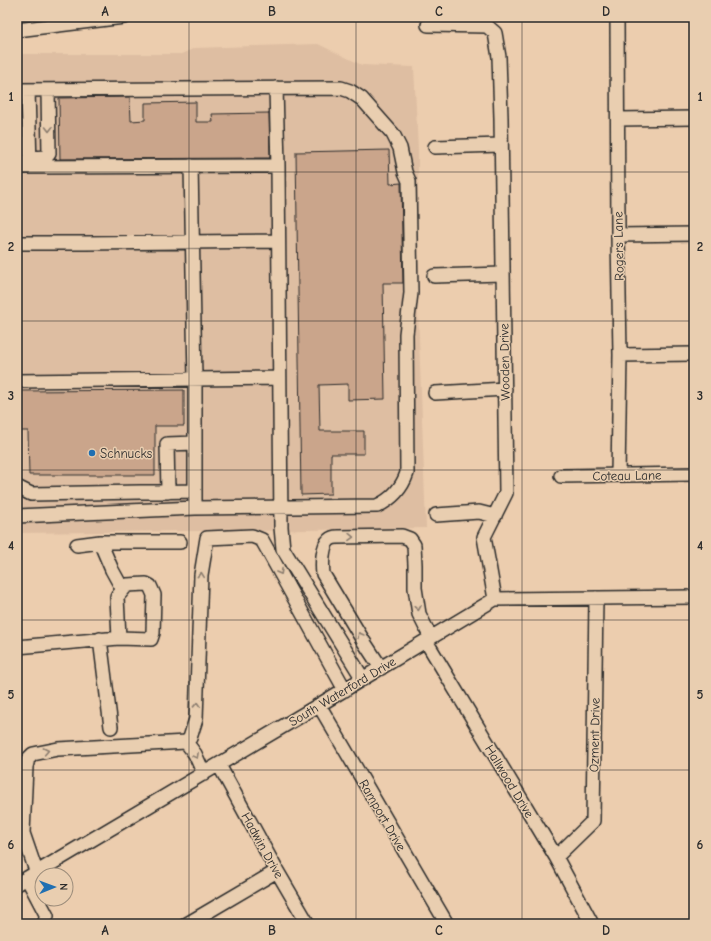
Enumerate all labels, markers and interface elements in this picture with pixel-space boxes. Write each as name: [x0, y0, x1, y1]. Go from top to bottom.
text: A: [101, 4, 109, 19]
text: B: [268, 4, 276, 19]
text: C: [435, 4, 443, 19]
text: D: [602, 4, 610, 19]
text: 1: [8, 89, 14, 104]
text: 1: [697, 89, 703, 104]
one-way arrow: [45, 126, 53, 132]
street label: Rogers Lane: [610, 211, 627, 281]
text: 2: [8, 239, 14, 254]
text: 2: [697, 239, 703, 254]
street label: Wooden Drive: [496, 323, 513, 401]
text: 3: [8, 388, 14, 403]
text: 3: [697, 388, 703, 403]
place label: Schnucks: [100, 446, 152, 461]
marker: Schnucks: [87, 448, 97, 458]
street label: Coteau Lane: [592, 467, 662, 484]
one-way arrow: [348, 533, 354, 541]
text: 4: [8, 538, 14, 553]
text: 4: [697, 538, 703, 553]
one-way arrow: [275, 568, 282, 575]
one-way arrow: [196, 572, 205, 578]
one-way arrow: [414, 605, 422, 611]
one-way arrow: [357, 632, 364, 639]
street label: South Waterford Drive: [286, 653, 399, 729]
text: 5: [8, 687, 15, 702]
text: 5: [697, 687, 704, 702]
street label: Ozment Drive: [586, 697, 603, 772]
one-way arrow: [193, 702, 201, 708]
street label: Hallwood Drive: [482, 742, 537, 821]
one-way arrow: [43, 747, 49, 756]
one-way arrow: [191, 752, 199, 759]
street label: Ramport Drive: [356, 777, 409, 854]
street label: Hadwin Drive: [238, 810, 287, 881]
text: 6: [8, 837, 15, 852]
text: 6: [697, 837, 704, 852]
north arrow: [34, 867, 74, 907]
text: N: [57, 883, 70, 891]
text: A: [101, 923, 109, 938]
text: B: [268, 923, 276, 938]
text: C: [435, 923, 443, 938]
text: D: [602, 923, 610, 938]

